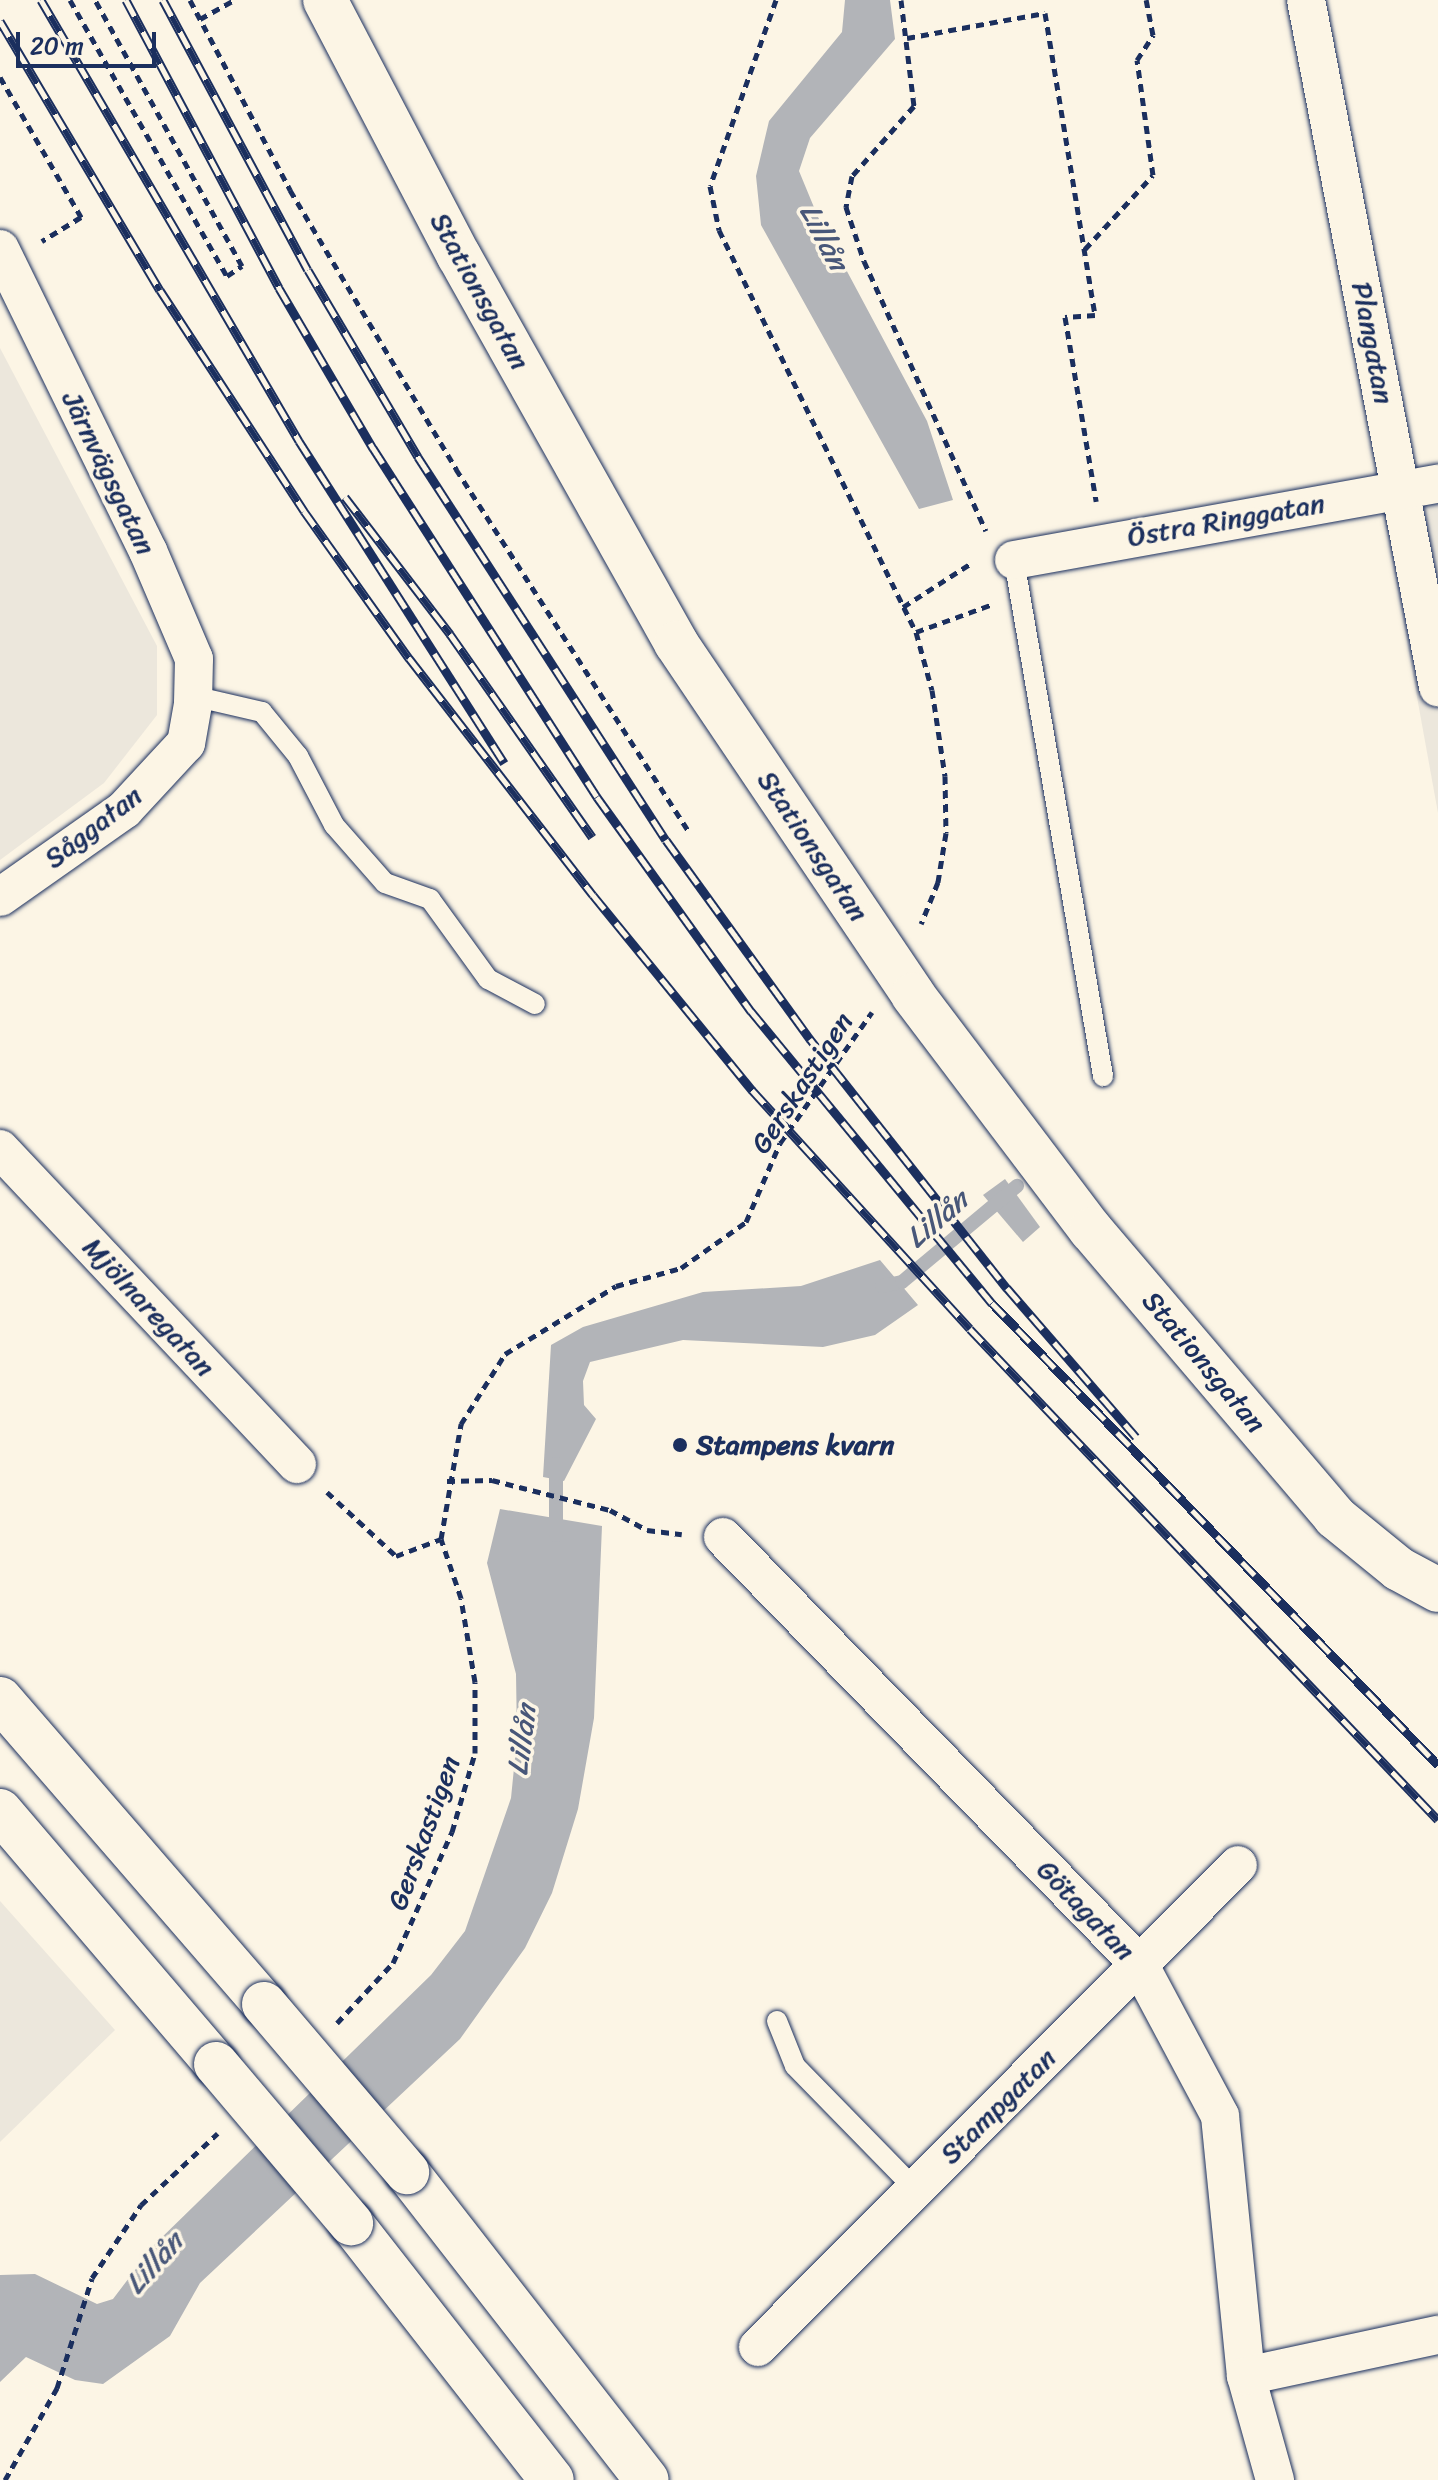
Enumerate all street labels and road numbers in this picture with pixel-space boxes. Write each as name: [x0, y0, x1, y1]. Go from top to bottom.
street label: Stationsgatan: [423, 207, 537, 375]
street label: Plangatan: [1345, 279, 1401, 407]
street label: Järnvägsgatan: [55, 386, 163, 560]
street label: Östra Ringgatan: [1125, 486, 1327, 554]
street label: Stationsgatan: [750, 764, 876, 928]
street label: Såggatan: [38, 779, 148, 875]
street label: Gerskastigen: [744, 1006, 860, 1160]
street label: Mjölnaregatan: [76, 1230, 222, 1384]
street label: Stationsgatan: [1135, 1284, 1273, 1440]
street label: Gerskastigen: [381, 1751, 467, 1915]
street label: Götagatan: [1030, 1853, 1142, 1967]
street label: Stampgatan: [933, 2041, 1063, 2171]

